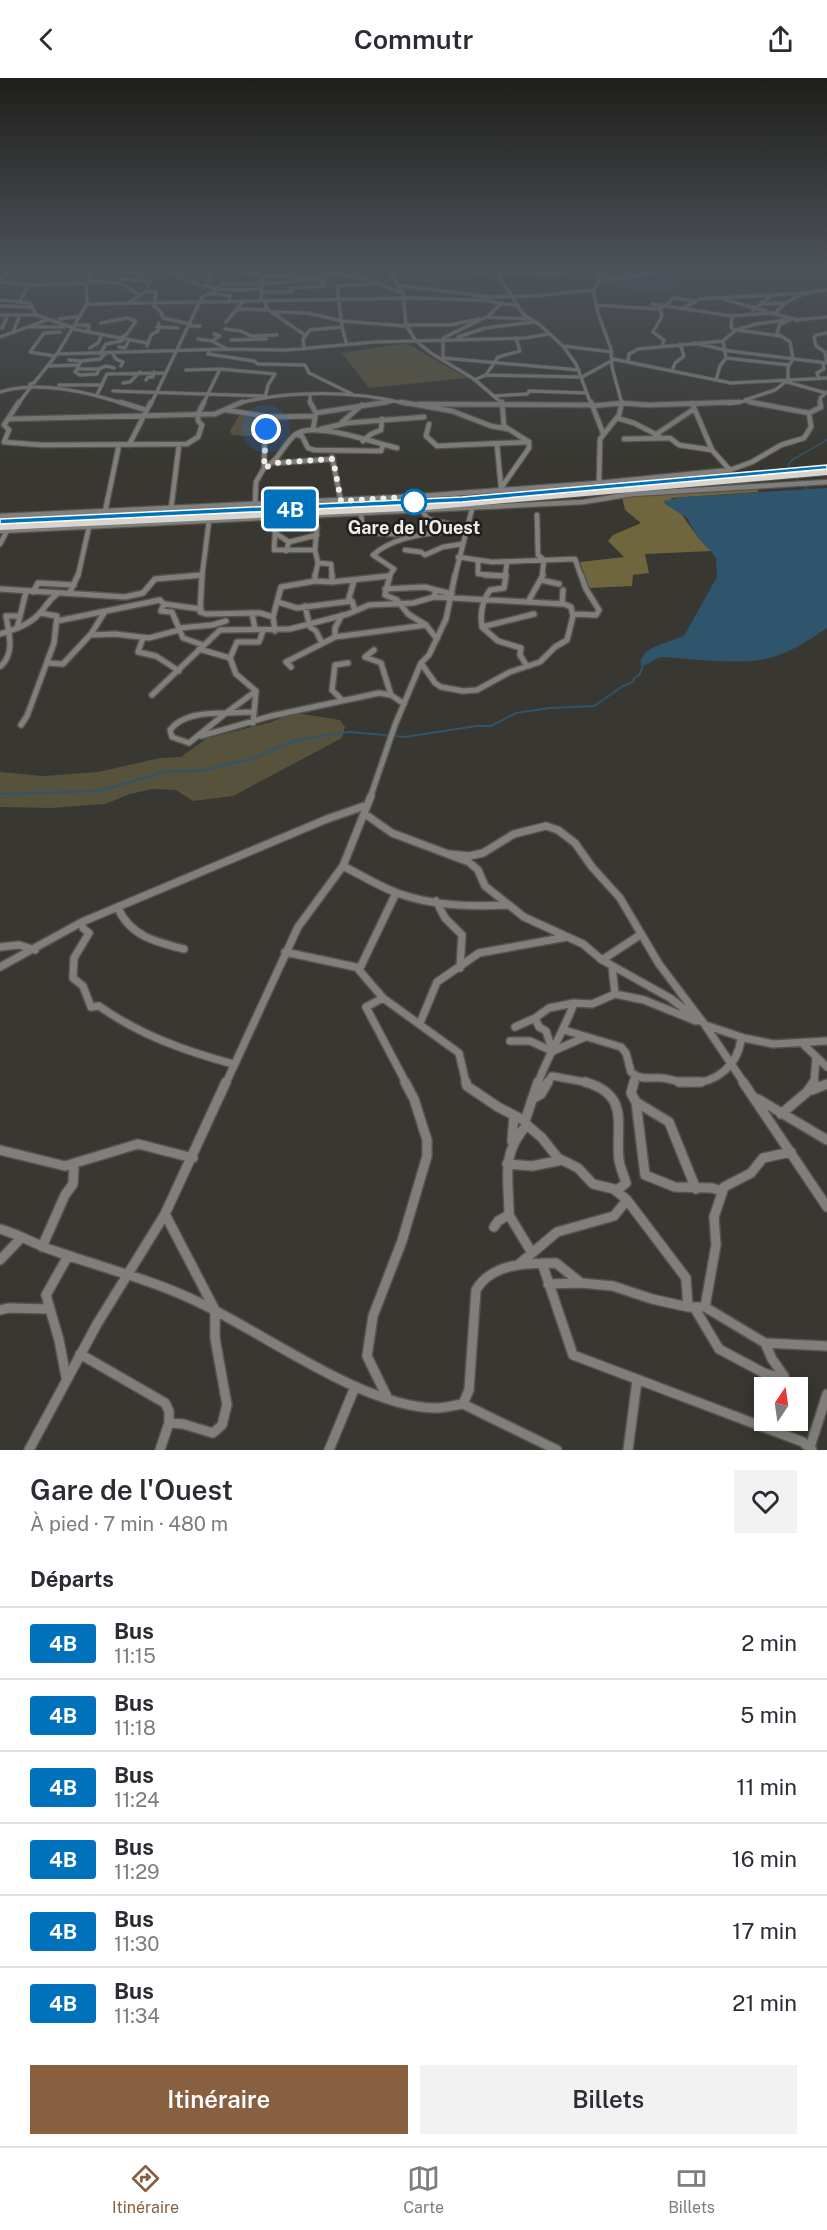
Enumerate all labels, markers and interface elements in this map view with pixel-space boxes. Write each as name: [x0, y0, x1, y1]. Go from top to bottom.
icon: back: [30, 23, 63, 56]
text: Commutr: [354, 23, 473, 55]
icon: share: [764, 23, 797, 56]
your location: [251, 414, 281, 444]
marker: Gare de l'Ouest: [401, 489, 427, 515]
line badge: 4B: [263, 490, 317, 528]
text: 4B: [276, 497, 304, 522]
place label: Gare de l'Ouest: [348, 517, 480, 538]
north arrow: [754, 1377, 808, 1431]
map controls: [754, 1377, 808, 1431]
button: heart: [734, 1470, 797, 1533]
text: Gare de l'Ouest: [30, 1473, 233, 1506]
text: À pied · 7 min · 480 m: [30, 1512, 228, 1536]
text: Départs: [30, 1566, 114, 1592]
text: Bus: [114, 1618, 154, 1644]
text: 2 min: [741, 1630, 797, 1656]
text: 4B: [49, 1631, 77, 1656]
text: 11:15: [114, 1644, 156, 1668]
text: Bus: [114, 1690, 154, 1716]
text: 5 min: [740, 1702, 797, 1728]
text: 4B: [49, 1703, 77, 1728]
text: 11:18: [114, 1716, 156, 1740]
text: Bus: [114, 1762, 154, 1788]
text: 11 min: [736, 1774, 797, 1800]
text: 4B: [49, 1775, 77, 1800]
text: 11:24: [114, 1788, 160, 1812]
text: Bus: [114, 1834, 154, 1860]
text: 16 min: [732, 1846, 797, 1872]
text: 4B: [49, 1847, 77, 1872]
text: 11:29: [114, 1860, 160, 1884]
text: Bus: [114, 1906, 154, 1932]
text: 17 min: [732, 1918, 797, 1944]
text: 4B: [49, 1919, 77, 1944]
text: 11:30: [114, 1932, 160, 1956]
text: Bus: [114, 1978, 154, 2004]
text: 21 min: [732, 1990, 797, 2016]
text: 4B: [49, 1991, 77, 2016]
text: 11:34: [114, 2004, 160, 2028]
button: Itinéraire: [30, 2065, 408, 2134]
button: Billets: [420, 2065, 797, 2134]
tab: Itinéraire: [112, 2162, 179, 2217]
tab: Carte: [403, 2162, 444, 2217]
tab: Billets: [668, 2162, 715, 2217]

